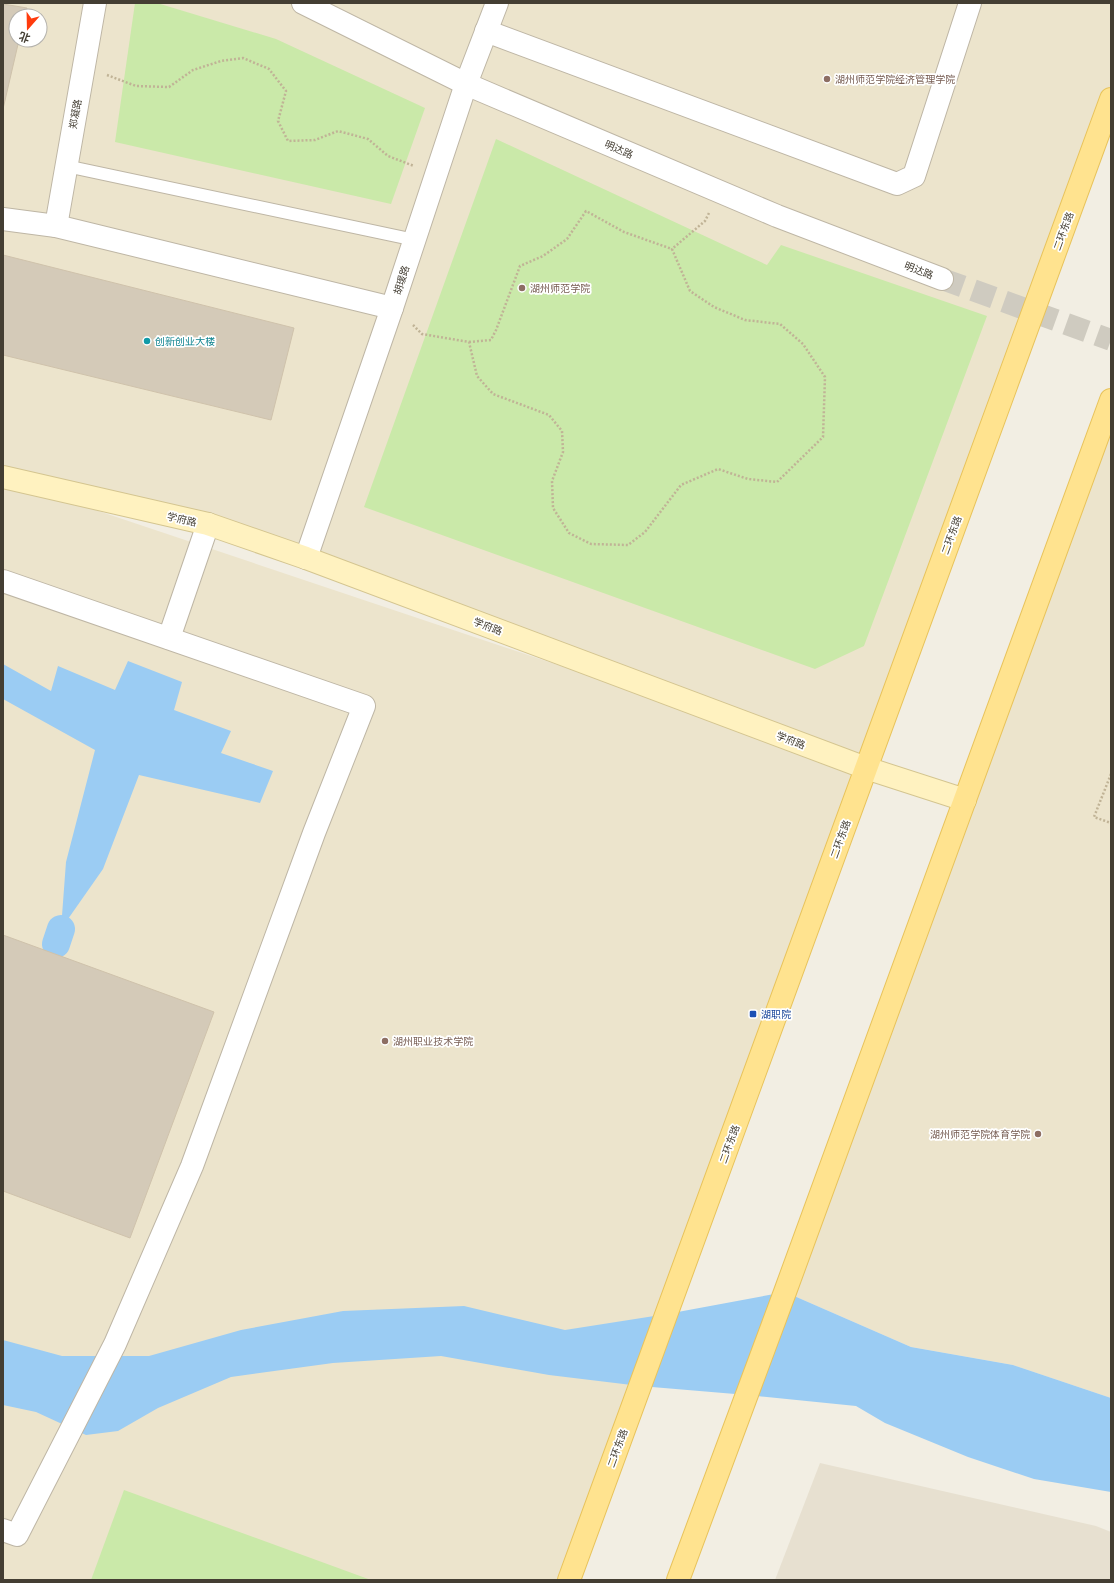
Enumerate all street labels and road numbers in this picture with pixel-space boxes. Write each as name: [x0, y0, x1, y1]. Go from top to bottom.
street label: 郑凝路: [67, 98, 84, 130]
street label: 明达路: [602, 139, 635, 161]
street label: 二环东路: [1051, 210, 1076, 252]
street label: 明达路: [902, 260, 935, 282]
street label: 胡瑗路: [392, 264, 412, 296]
street label: 学府路: [166, 511, 198, 529]
street label: 二环东路: [939, 514, 964, 556]
street label: 学府路: [471, 616, 504, 638]
street label: 学府路: [774, 730, 807, 752]
street label: 二环东路: [828, 818, 853, 860]
street label: 二环东路: [717, 1123, 742, 1165]
street label: 二环东路: [605, 1427, 630, 1469]

